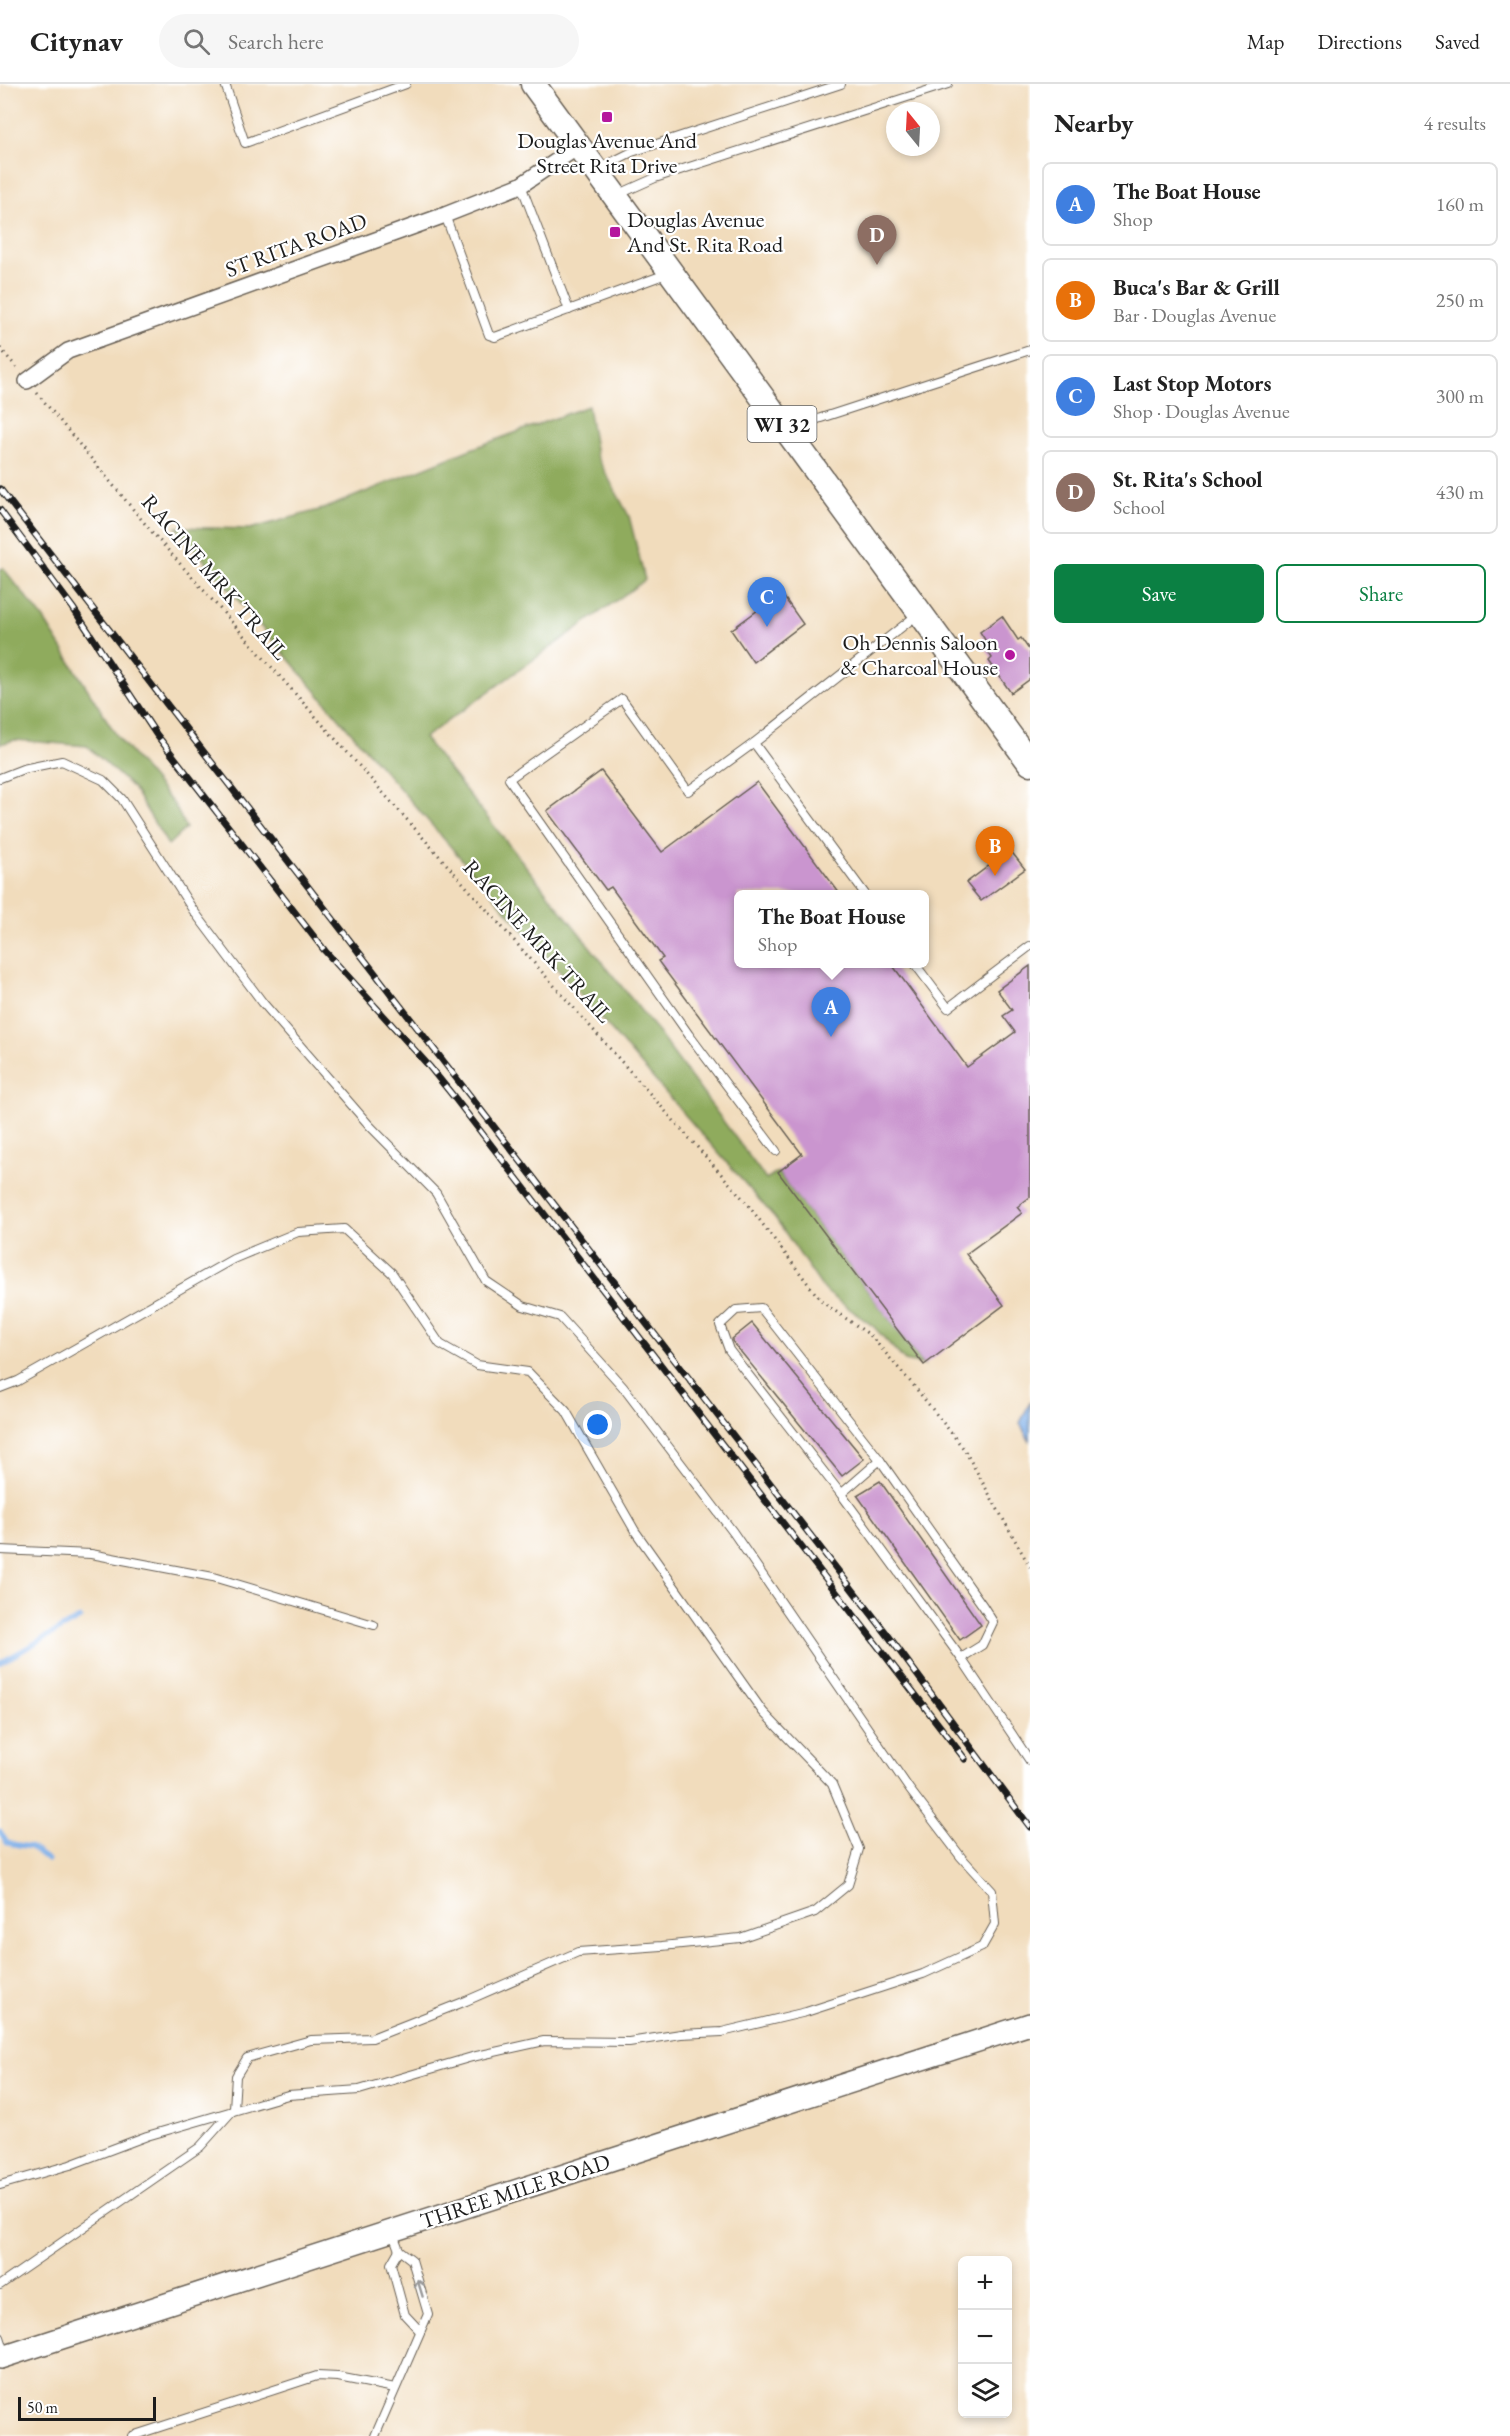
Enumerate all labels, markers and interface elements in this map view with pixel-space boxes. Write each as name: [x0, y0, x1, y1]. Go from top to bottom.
search box: [159, 14, 579, 68]
text: Citynav: [30, 23, 123, 59]
icon: search: [180, 25, 213, 58]
text: Search here: [228, 27, 324, 56]
text: Map: [1247, 28, 1284, 55]
text: Directions: [1317, 28, 1402, 55]
text: Saved: [1435, 28, 1480, 55]
north arrow: [886, 102, 940, 156]
text: Nearby: [1054, 106, 1134, 140]
marker: Douglas Avenue And Street Rita Drive: [600, 110, 614, 124]
text: 4 results: [1423, 110, 1486, 136]
place label: Douglas Avenue And Street Rita Drive: [517, 126, 698, 180]
text: The Boat House: [1113, 177, 1261, 206]
text: A: [1068, 191, 1083, 217]
text: 160 m: [1436, 191, 1484, 217]
place label: Douglas Avenue And St. Rita Road: [626, 205, 784, 259]
street label: ST RITA ROAD: [221, 206, 371, 284]
text: Shop: [1113, 206, 1153, 232]
pin: D: [858, 216, 896, 265]
marker: Douglas Avenue And St. Rita Road: [608, 225, 622, 239]
text: Buca's Bar & Grill: [1113, 273, 1280, 302]
text: B: [1069, 287, 1082, 313]
text: 250 m: [1436, 287, 1484, 313]
text: Bar · Douglas Avenue: [1113, 302, 1276, 328]
text: Last Stop Motors: [1113, 369, 1271, 398]
text: C: [1068, 383, 1083, 409]
text: 300 m: [1436, 383, 1484, 409]
text: Shop · Douglas Avenue: [1113, 398, 1290, 424]
road number: WI 32: [748, 406, 816, 442]
text: St. Rita's School: [1113, 465, 1263, 494]
text: D: [1068, 479, 1083, 505]
text: 430 m: [1436, 479, 1484, 505]
street label: RACINE MRK TRAIL: [135, 488, 295, 666]
text: School: [1113, 494, 1165, 520]
button: Save: [1054, 564, 1264, 623]
button: Share: [1276, 564, 1486, 623]
pin: C: [748, 578, 786, 627]
place label: Oh Dennis Saloon & Charcoal House: [840, 628, 998, 682]
marker: Oh Dennis Saloon & Charcoal House: [1003, 648, 1017, 662]
pin: B: [976, 826, 1014, 876]
street label: RACINE MRK TRAIL: [457, 853, 619, 1029]
popup: [734, 890, 929, 968]
text: The Boat House: [758, 902, 905, 931]
text: Shop: [758, 931, 798, 957]
pin: A: [812, 988, 850, 1037]
your location: [583, 1410, 612, 1439]
street label: THREE MILE ROAD: [416, 2147, 614, 2235]
map controls: [958, 2256, 1012, 2418]
button: +: [958, 2256, 1012, 2310]
one-way arrow: [414, 2279, 425, 2298]
button: −: [958, 2310, 1012, 2364]
button: layers: [958, 2364, 1012, 2418]
scale bar: [18, 2394, 156, 2422]
text: 50 m: [27, 2397, 58, 2418]

